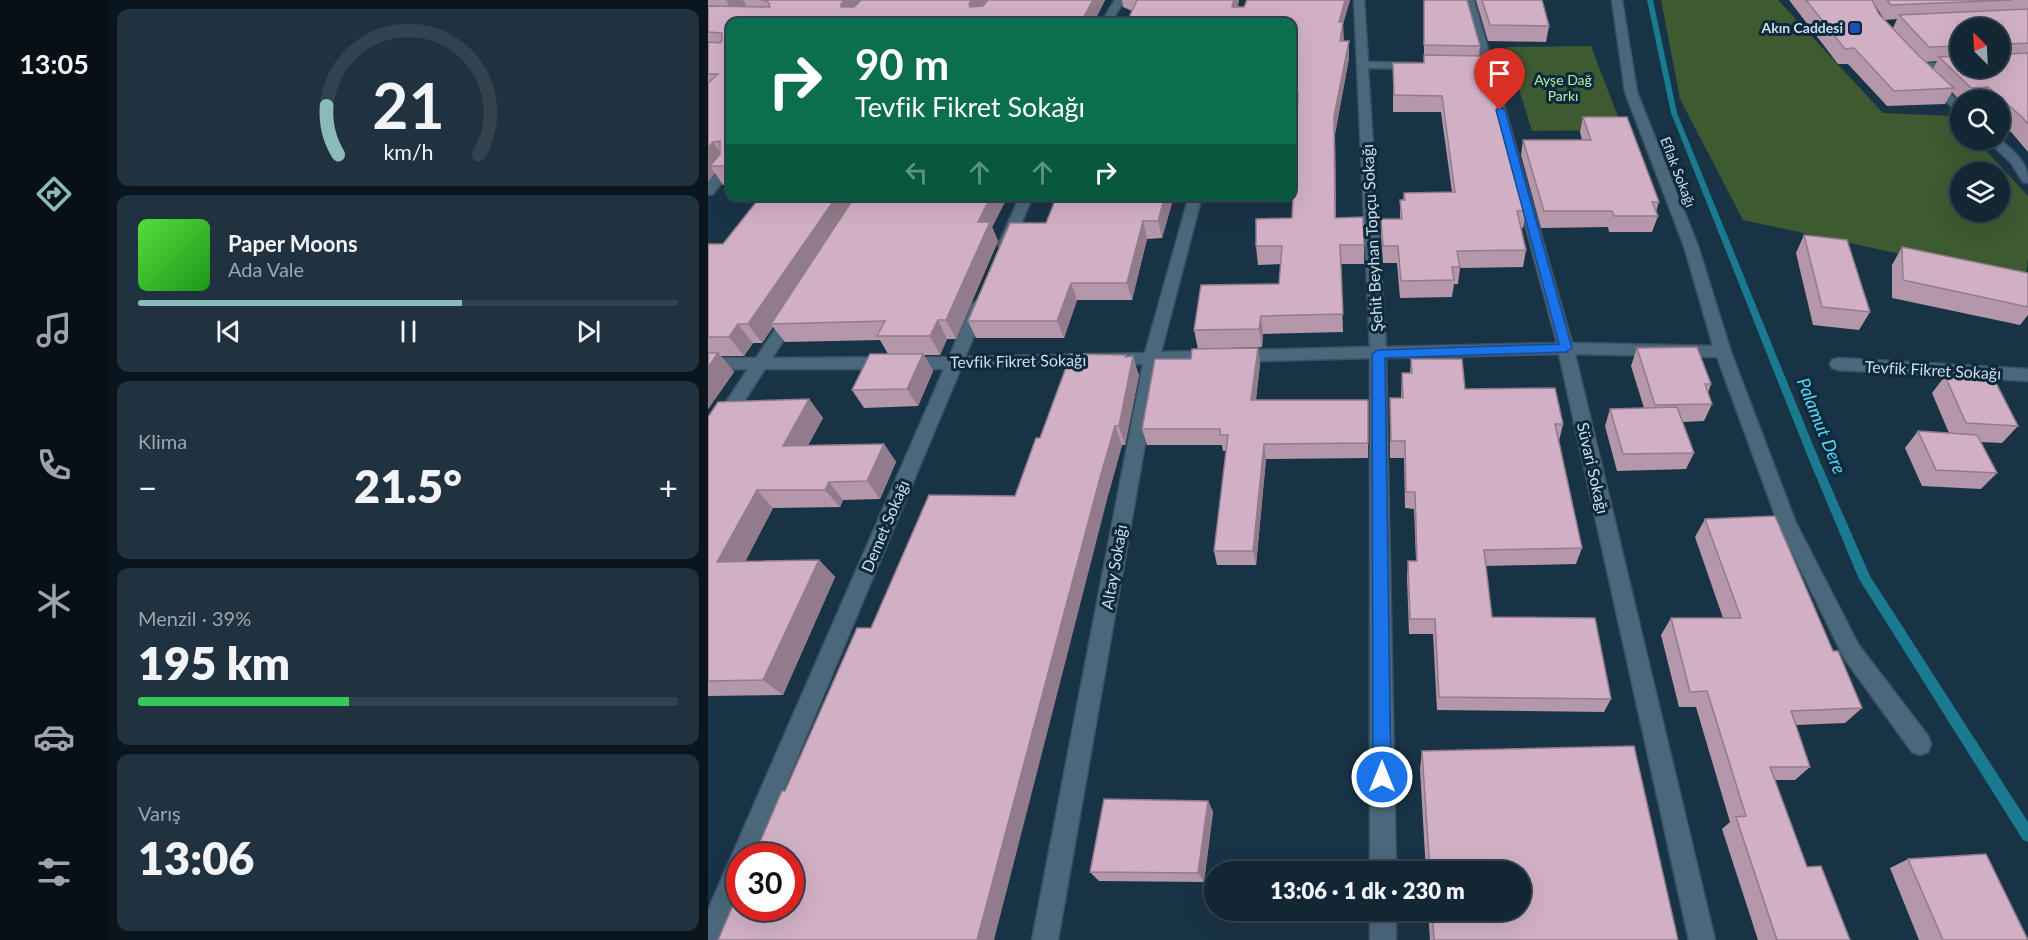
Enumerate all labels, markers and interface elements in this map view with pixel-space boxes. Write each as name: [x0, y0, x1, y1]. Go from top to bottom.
north arrow: [1950, 18, 2010, 78]
map controls: [1950, 18, 2010, 222]
place label: Akın Caddesi: [1760, 19, 1843, 36]
marker: Akın Caddesi: [1848, 21, 1862, 35]
text: 90 m: [855, 39, 949, 89]
icon: right: [756, 42, 834, 120]
text: 13:05: [19, 47, 89, 80]
pin: [1474, 48, 1525, 110]
icon: arrive: [1483, 57, 1516, 90]
text: 21: [372, 67, 444, 142]
park label: Ayşe Dağ Parkı: [1534, 71, 1592, 104]
text: Tevfik Fikret Sokağı: [855, 90, 1085, 123]
button: search: [1950, 90, 2010, 150]
street label: Eflak Sokağı: [1657, 134, 1700, 209]
text: km/h: [383, 139, 433, 165]
street label: Şehit Beyhan Topçu Sokağı: [1357, 144, 1386, 332]
icon: left: [900, 156, 933, 189]
icon: ahead: [963, 156, 996, 189]
icon: ahead: [1026, 156, 1059, 189]
icon: right: [1089, 156, 1122, 189]
button: layers: [1950, 162, 2010, 222]
icon: directions: [33, 173, 75, 215]
text: Paper Moons: [228, 230, 358, 257]
text: Ada Vale: [228, 257, 304, 281]
icon: music: [33, 309, 75, 351]
icon: previous: [212, 315, 245, 348]
icon: pause: [392, 315, 425, 348]
icon: next: [572, 315, 605, 348]
street label: Tevfik Fikret Sokağı: [950, 350, 1086, 371]
street label: Tevfik Fikret Sokağı: [1864, 356, 2002, 383]
water label: Palamut Dere: [1793, 374, 1851, 477]
street label: Süvari Sokağı: [1574, 420, 1613, 515]
text: Klima: [138, 429, 187, 453]
icon: phone: [33, 444, 75, 486]
text: 21.5°: [354, 459, 462, 513]
text: −: [138, 467, 157, 507]
text: +: [659, 467, 678, 507]
street label: Demet Sokağı: [857, 477, 912, 575]
street label: Altay Sokağı: [1097, 523, 1130, 611]
icon: climate: [33, 580, 75, 622]
text: Menzil · 39%: [138, 606, 251, 630]
text: 195 km: [138, 636, 290, 690]
icon: car: [33, 716, 75, 758]
position arrow: [1350, 745, 1414, 809]
text: Varış: [138, 801, 181, 825]
text: 13:06: [138, 831, 254, 885]
speed limit sign: 30: [726, 843, 804, 921]
icon: filters: [33, 851, 75, 893]
text: 13:06 · 1 dk · 230 m: [1270, 877, 1465, 904]

